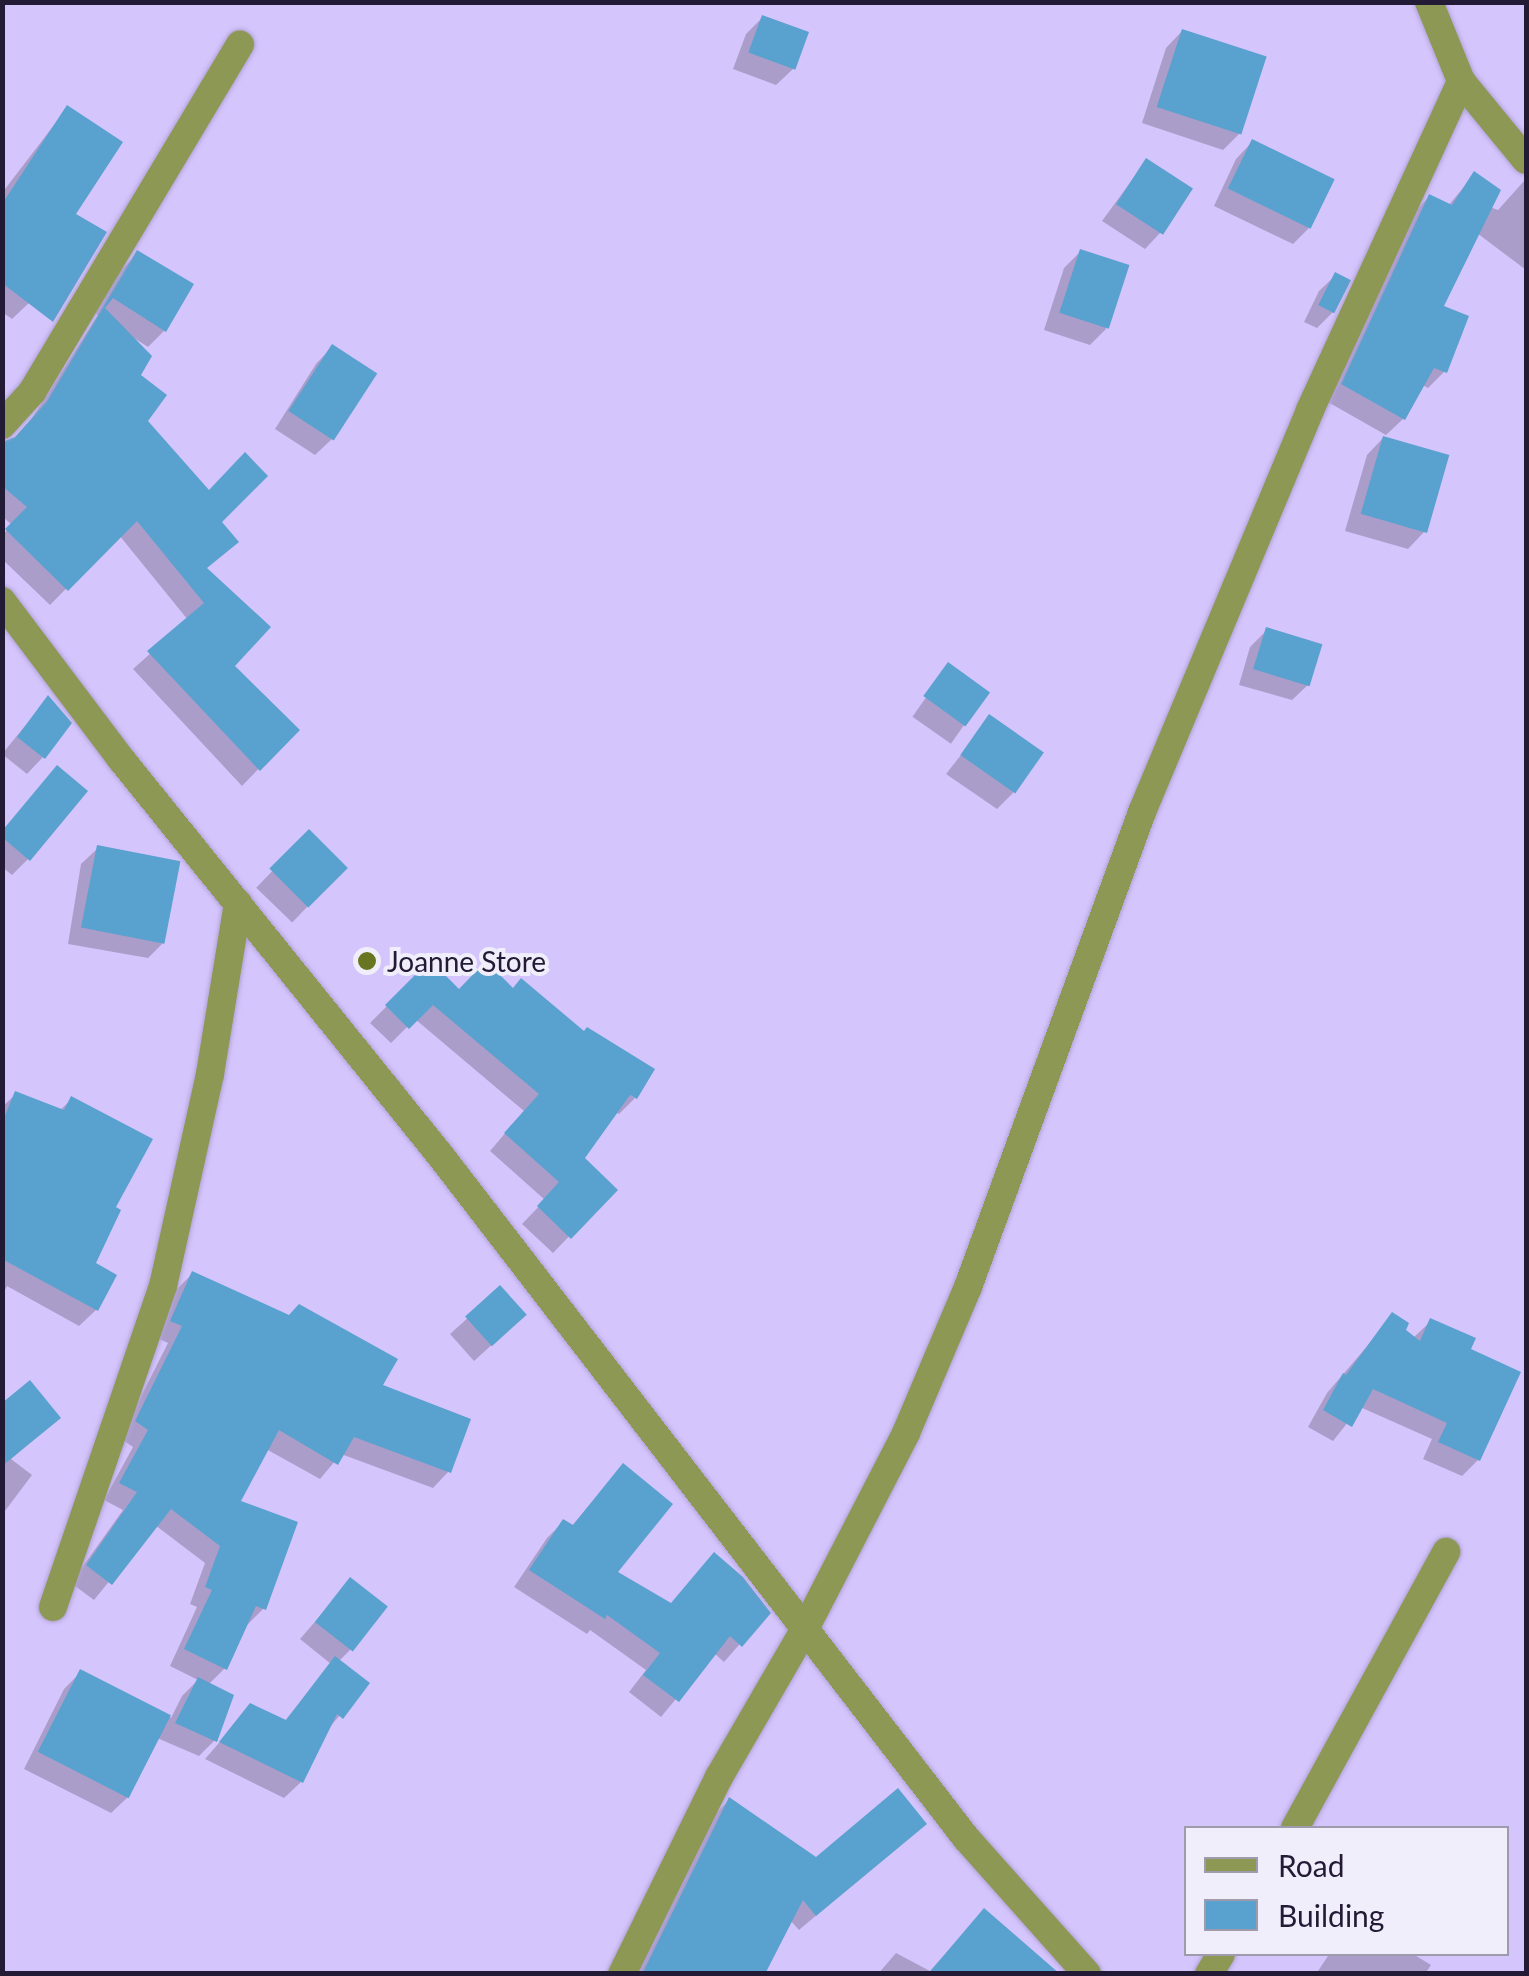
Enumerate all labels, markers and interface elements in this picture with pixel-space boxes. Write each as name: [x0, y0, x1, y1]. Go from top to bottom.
place label: Joanne Store: [387, 944, 546, 978]
marker: Joanne Store: [356, 950, 378, 972]
legend: [1184, 1826, 1509, 1956]
text: Road: [1278, 1847, 1345, 1883]
text: Building: [1278, 1897, 1384, 1933]

